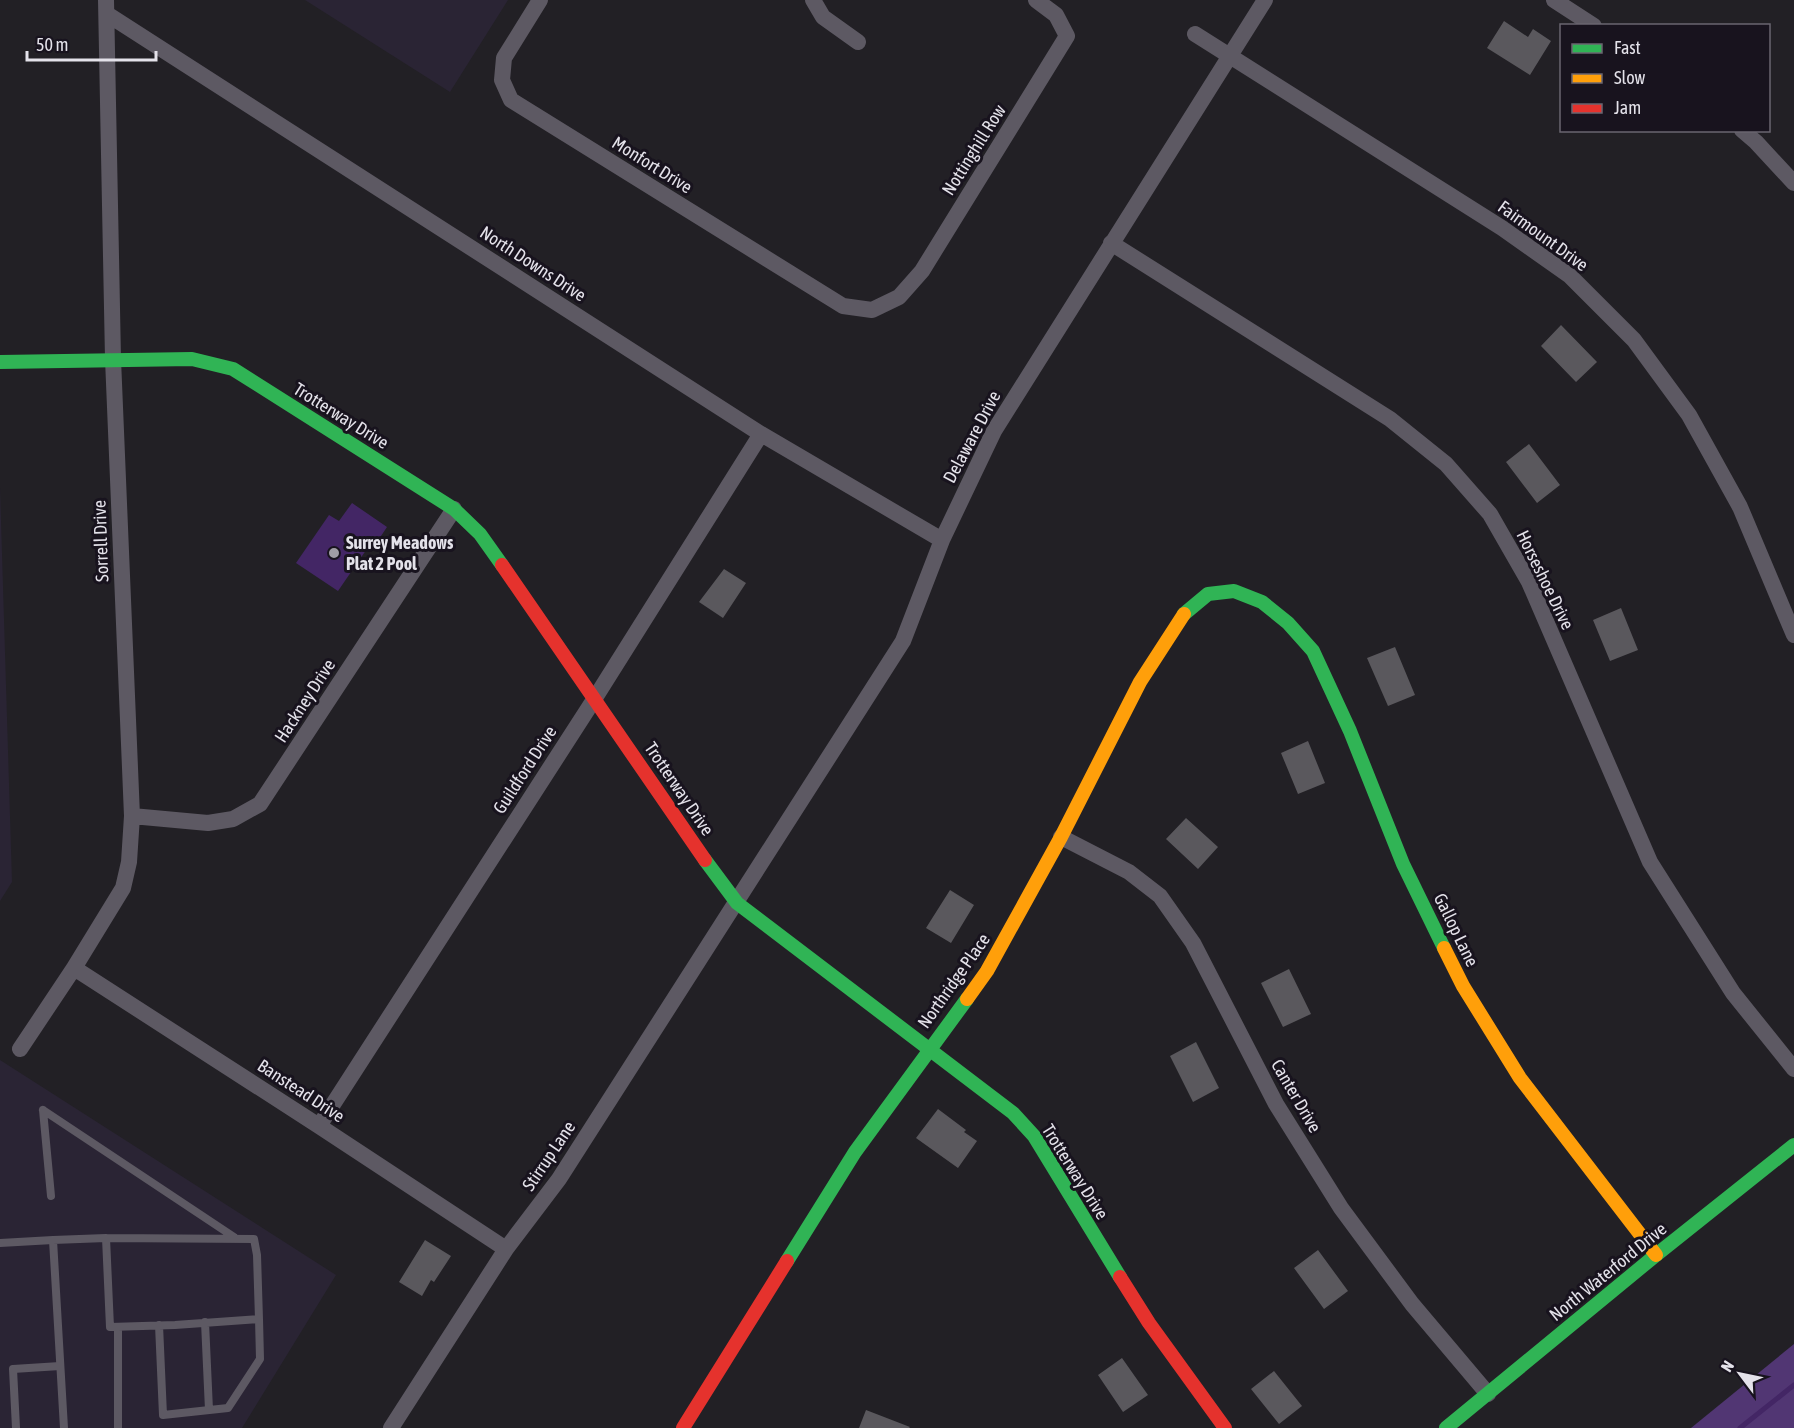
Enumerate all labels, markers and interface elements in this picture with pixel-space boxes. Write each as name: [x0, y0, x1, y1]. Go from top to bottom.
scale bar: [27, 24, 156, 62]
legend: [1560, 24, 1770, 132]
text: 50 m: [36, 34, 68, 55]
text: Fast: [1614, 37, 1641, 58]
text: Slow: [1614, 67, 1645, 88]
text: Jam: [1614, 97, 1641, 118]
street label: Nottinghill Row: [937, 100, 1010, 199]
street label: Monfort Drive: [608, 132, 696, 197]
street label: Fairmount Drive: [1494, 196, 1592, 275]
street label: North Downs Drive: [476, 222, 590, 306]
street label: Trotterway Drive: [290, 378, 393, 453]
street label: Delaware Drive: [939, 387, 1005, 486]
street label: Sorrell Drive: [89, 500, 112, 582]
street label: Horseshoe Drive: [1512, 527, 1579, 633]
place label: Surrey Meadows Plat 2 Pool: [346, 532, 454, 574]
marker: Surrey Meadows Plat 2 Pool: [327, 546, 341, 560]
street label: Hackney Drive: [270, 655, 339, 746]
street label: Guildford Drive: [488, 722, 561, 817]
street label: Trotterway Drive: [641, 738, 718, 839]
street label: Gallop Lane: [1430, 890, 1483, 970]
street label: Northridge Place: [913, 929, 994, 1032]
street label: Banstead Drive: [254, 1055, 349, 1126]
street label: Canter Drive: [1267, 1055, 1326, 1136]
street label: Stirrup Lane: [518, 1117, 580, 1195]
street label: Trotterway Drive: [1038, 1120, 1113, 1223]
street label: North Waterford Drive: [1545, 1218, 1670, 1325]
north arrow: [1710, 1344, 1770, 1404]
text: N: [1717, 1357, 1737, 1375]

